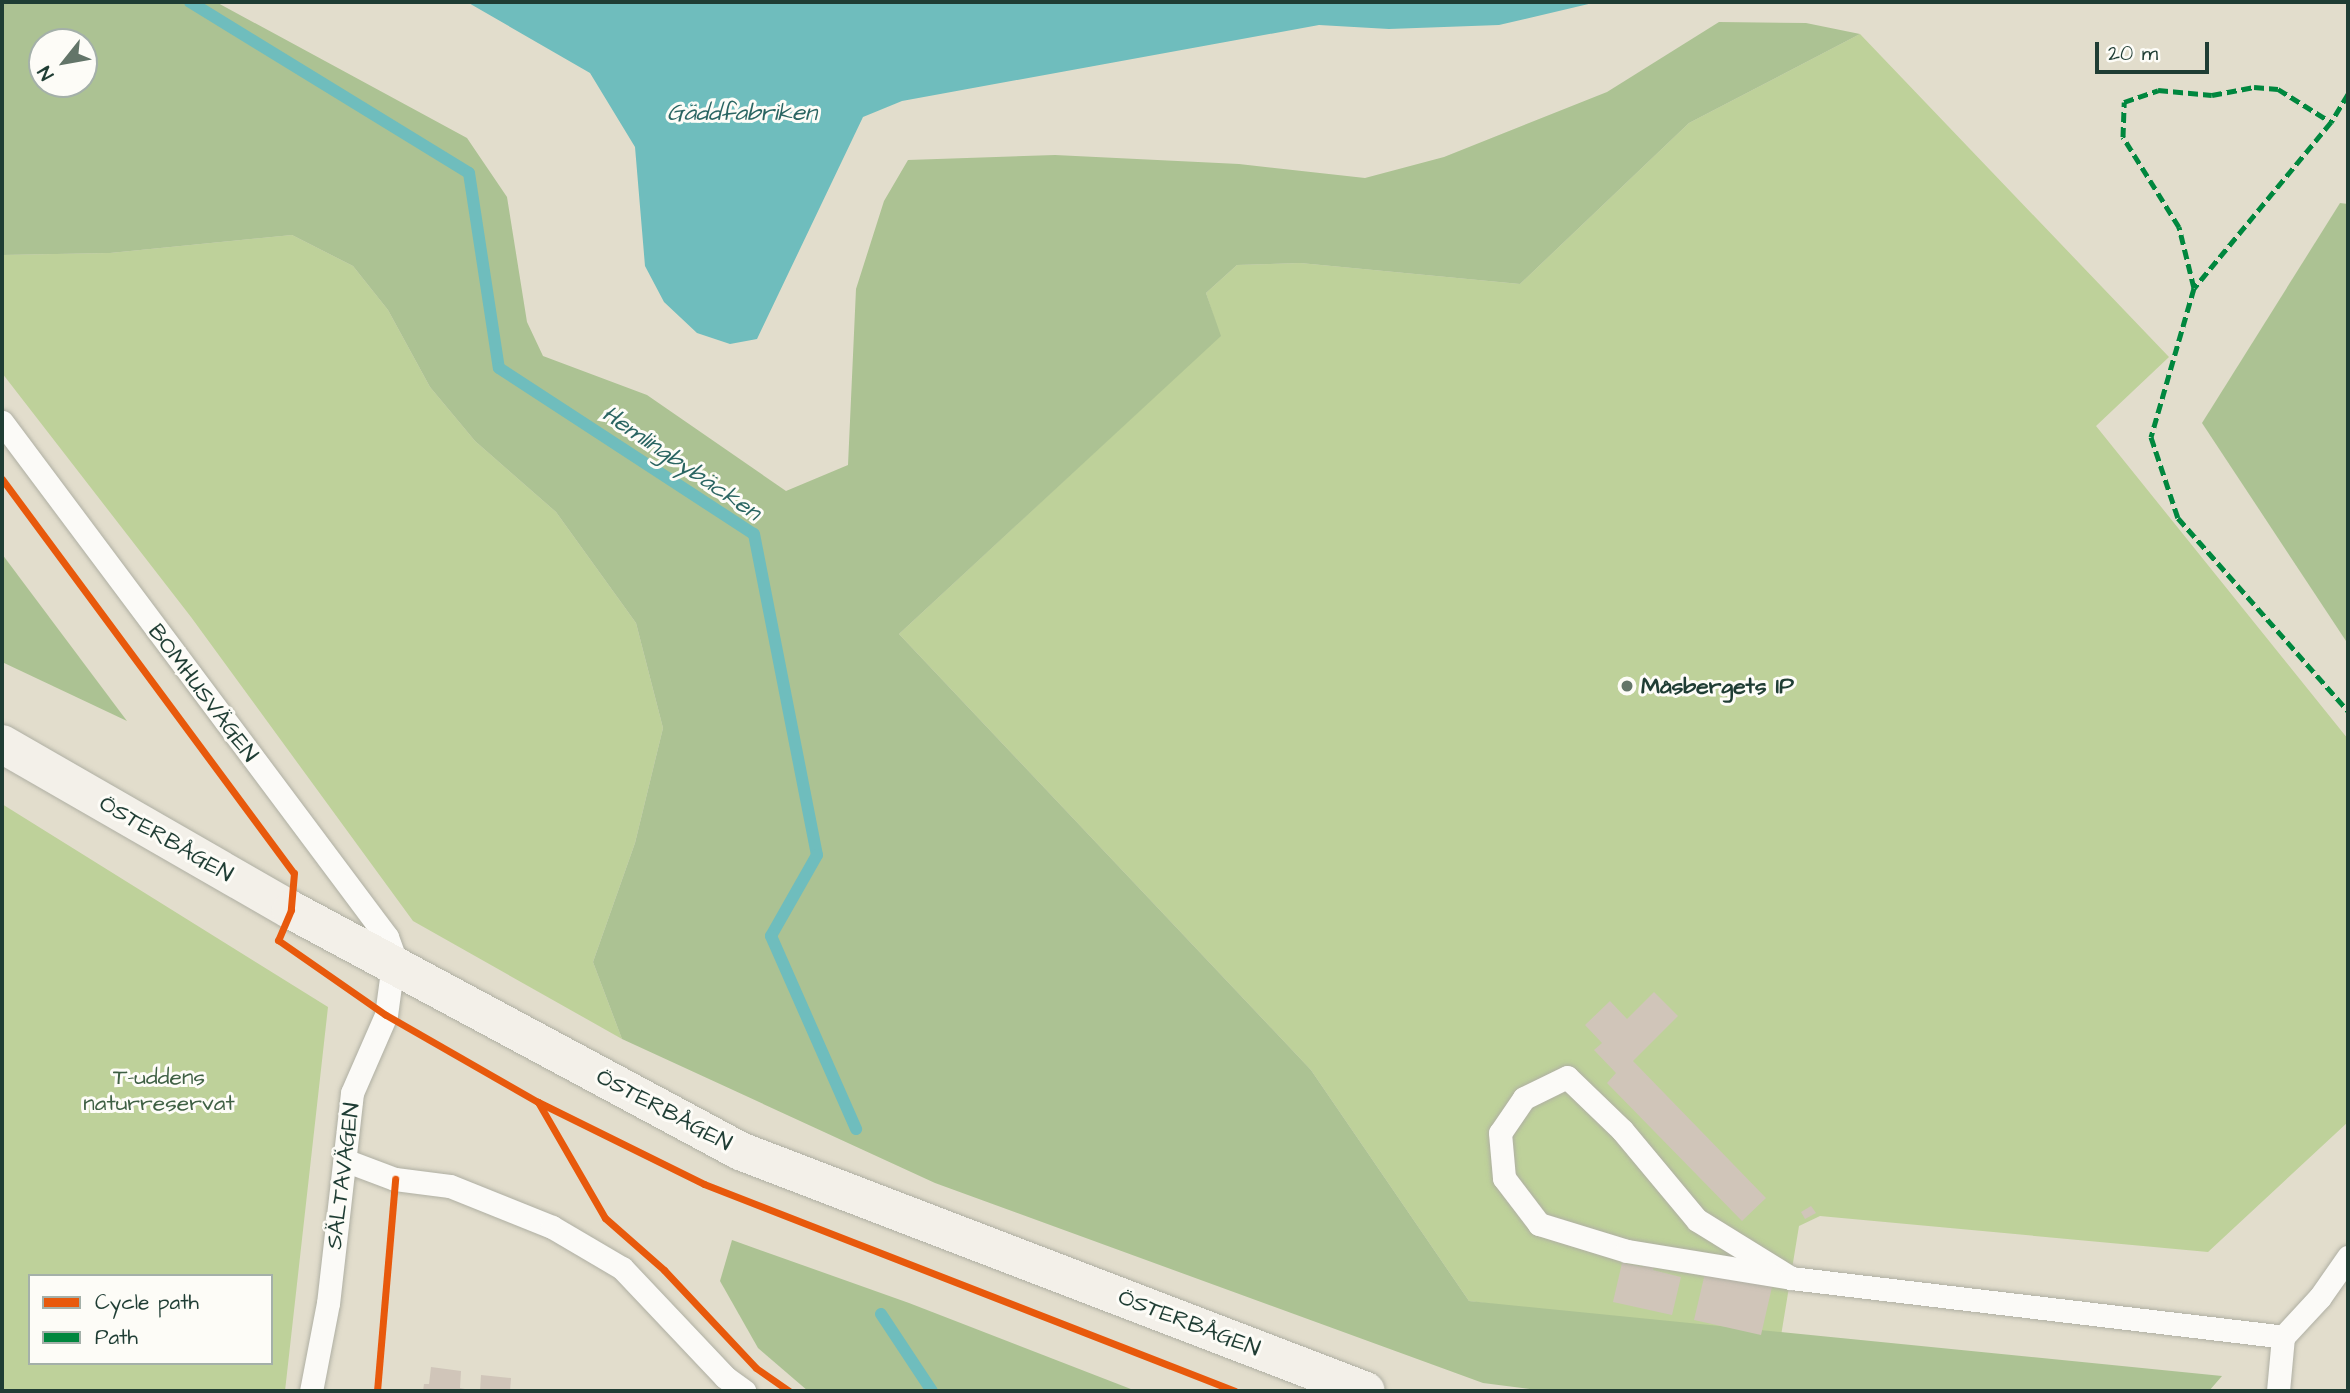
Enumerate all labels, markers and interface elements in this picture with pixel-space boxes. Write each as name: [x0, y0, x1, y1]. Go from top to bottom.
north arrow: [28, 28, 98, 98]
scale bar: [2098, 28, 2212, 72]
text: 20 m: [2108, 39, 2158, 68]
text: N: [32, 61, 61, 85]
water label: Gäddfabriken: [667, 100, 817, 128]
water label: Hemlingbybäcken: [596, 400, 766, 528]
street label: BOMHUSVÄGEN: [142, 619, 264, 767]
place label: Måsbergets IP: [1641, 672, 1794, 700]
marker: Måsbergets IP: [1619, 678, 1635, 694]
street label: ÖSTERBÅGEN: [94, 790, 238, 888]
park label: T-uddens naturreservat: [83, 1063, 235, 1117]
street label: ÖSTERBÅGEN: [591, 1063, 737, 1157]
street label: SÄLTAVÄGEN: [320, 1101, 366, 1251]
legend: [28, 1274, 273, 1365]
street label: ÖSTERBÅGEN: [1114, 1283, 1264, 1363]
text: Cycle path: [95, 1288, 199, 1317]
text: Path: [95, 1323, 138, 1352]

